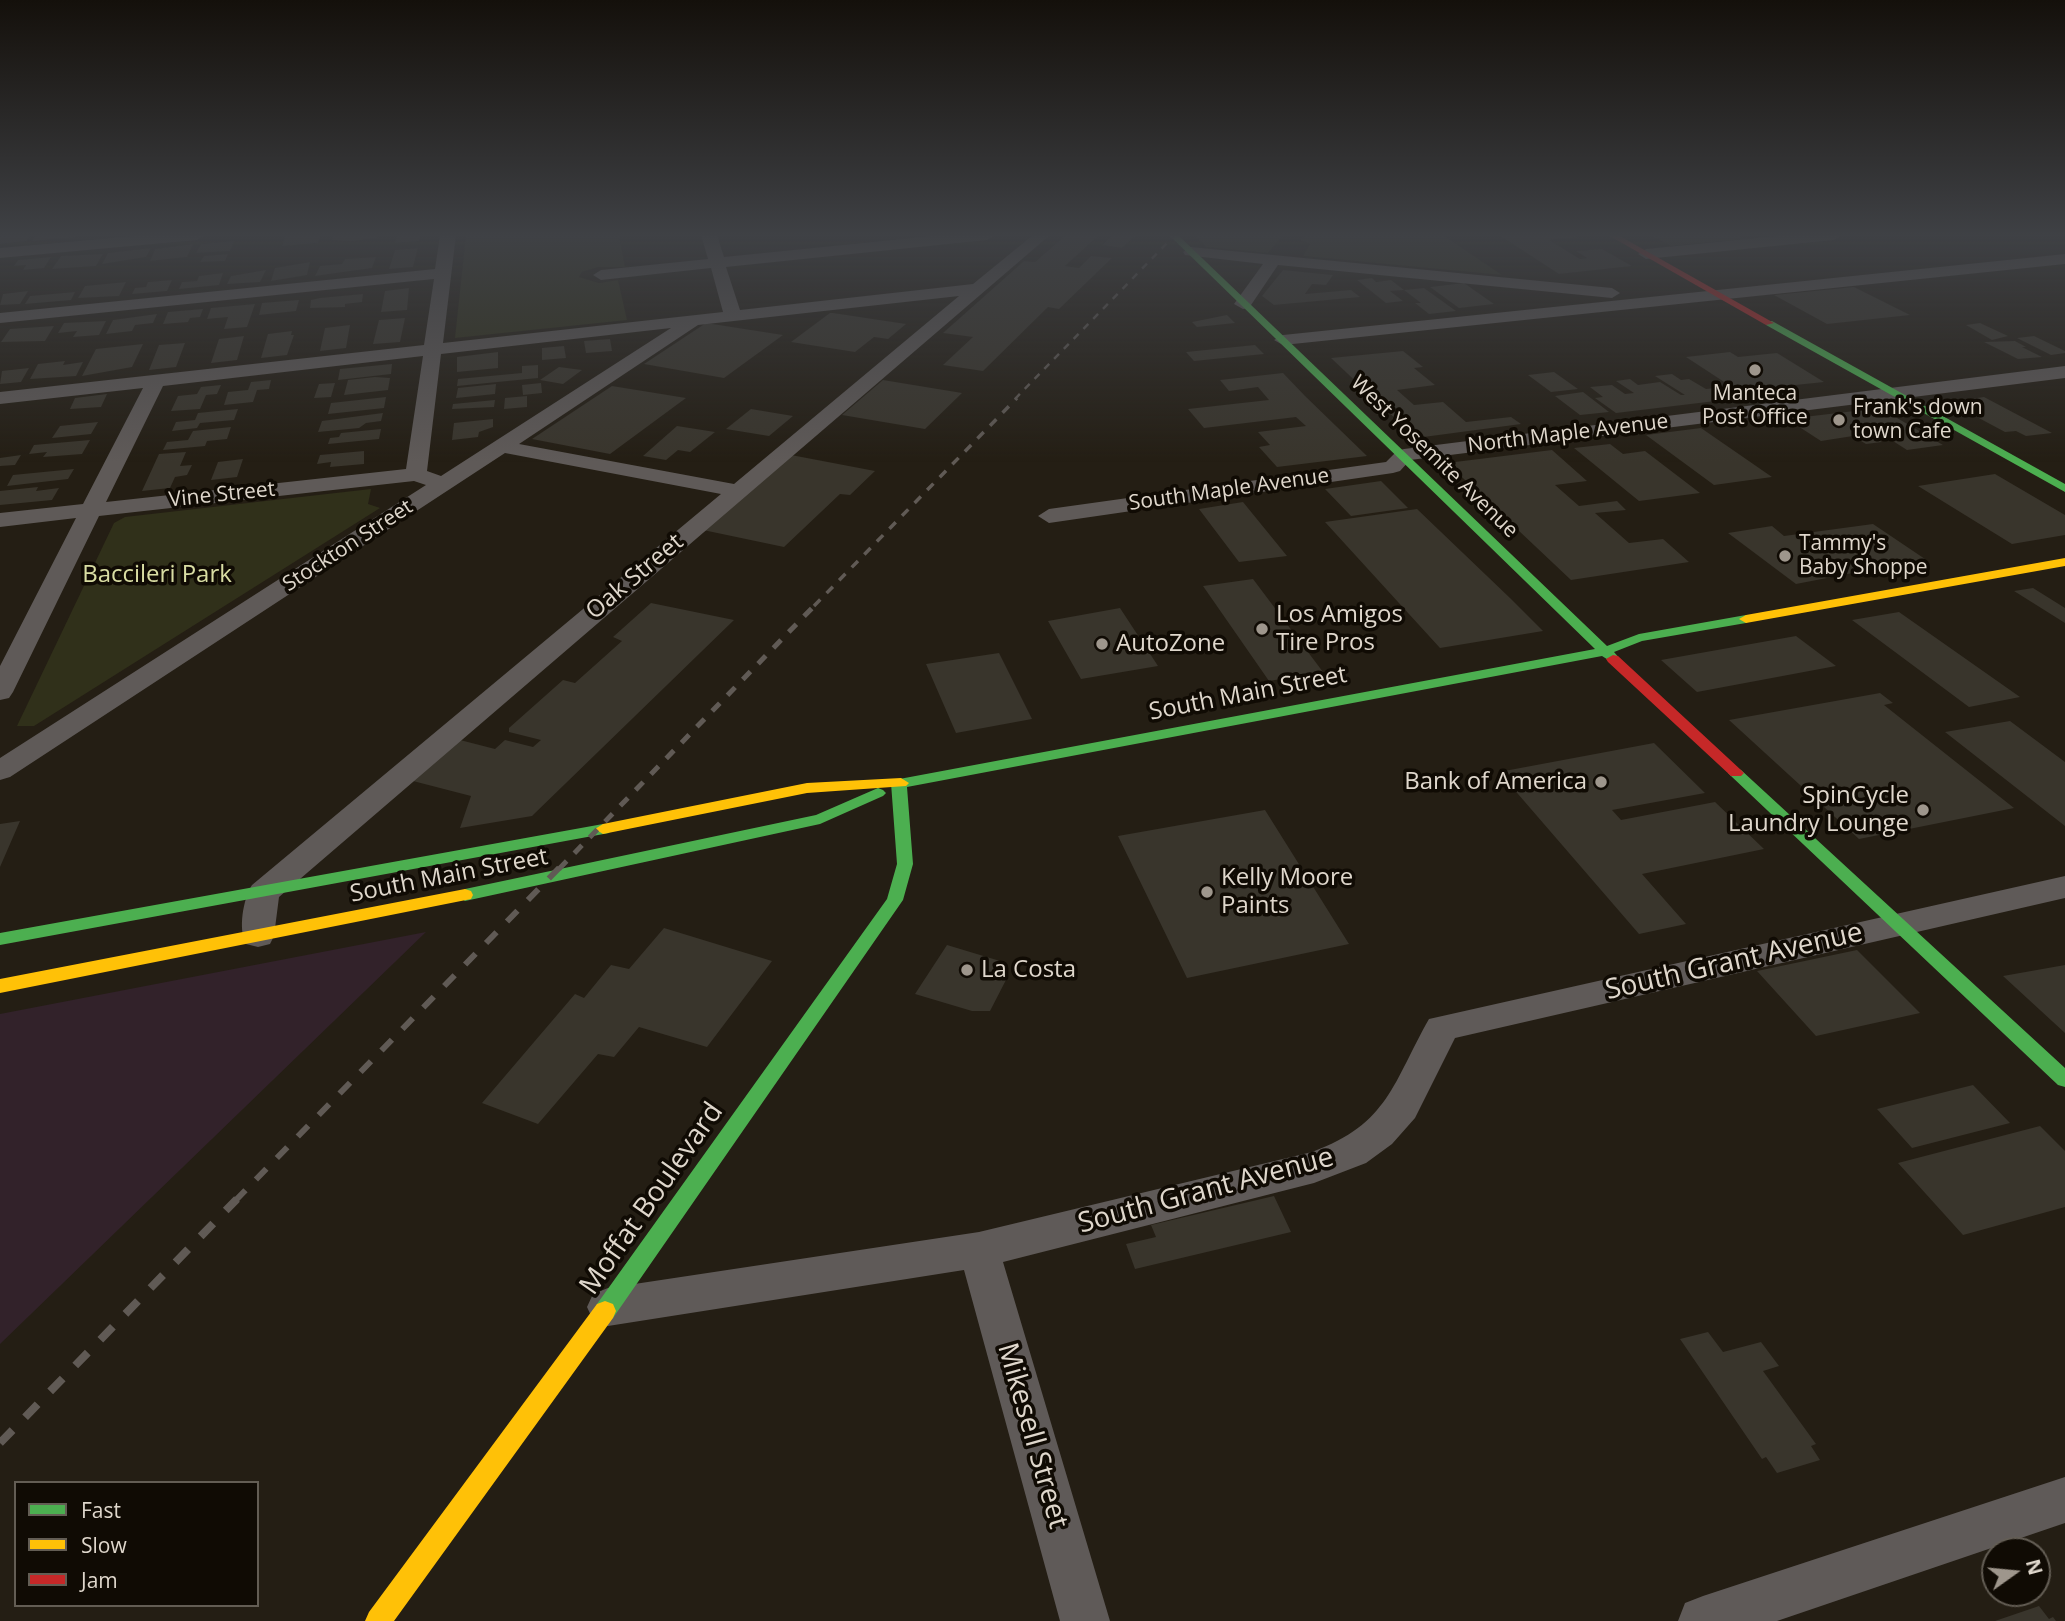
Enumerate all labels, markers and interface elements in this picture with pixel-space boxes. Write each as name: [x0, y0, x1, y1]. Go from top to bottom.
marker: Manteca Post Office: [1747, 362, 1763, 378]
street label: West Yosemite Avenue: [1345, 371, 1523, 543]
place label: Manteca Post Office: [1702, 381, 1808, 431]
place label: Frank's down town Cafe: [1853, 395, 1983, 445]
street label: North Maple Avenue: [1466, 409, 1670, 459]
marker: Frank's down town Cafe: [1831, 412, 1847, 428]
street label: South Maple Avenue: [1127, 463, 1331, 517]
street label: Vine Street: [168, 477, 276, 513]
street label: Stockton Street: [278, 495, 418, 597]
street label: Oak Street: [581, 528, 689, 626]
place label: Tammy's Baby Shoppe: [1799, 531, 1928, 581]
marker: Tammy's Baby Shoppe: [1777, 548, 1793, 564]
park label: Baccileri Park: [82, 561, 232, 589]
place label: Los Amigos Tire Pros: [1276, 601, 1403, 657]
marker: Los Amigos Tire Pros: [1254, 621, 1270, 637]
place label: AutoZone: [1116, 630, 1225, 658]
marker: AutoZone: [1094, 636, 1110, 652]
street label: South Main Street: [1147, 661, 1349, 727]
place label: Bank of America: [1404, 768, 1587, 796]
marker: Bank of America: [1593, 774, 1609, 790]
place label: SpinCycle Laundry Lounge: [1728, 782, 1909, 838]
marker: SpinCycle Laundry Lounge: [1915, 802, 1931, 818]
street label: South Main Street: [348, 843, 550, 909]
place label: Kelly Moore Paints: [1221, 864, 1353, 920]
marker: Kelly Moore Paints: [1199, 884, 1215, 900]
street label: South Grant Avenue: [1602, 916, 1866, 1008]
place label: La Costa: [981, 956, 1076, 984]
marker: La Costa: [959, 962, 975, 978]
street label: Moffat Boulevard: [573, 1097, 731, 1301]
street label: South Grant Avenue: [1075, 1141, 1337, 1241]
street label: Mikesell Street: [989, 1339, 1075, 1533]
legend: [14, 1481, 259, 1607]
text: Fast: [81, 1496, 121, 1524]
text: Slow: [81, 1531, 127, 1559]
north arrow: [1981, 1537, 2051, 1607]
text: N: [2020, 1556, 2049, 1578]
text: Jam: [81, 1566, 118, 1594]

